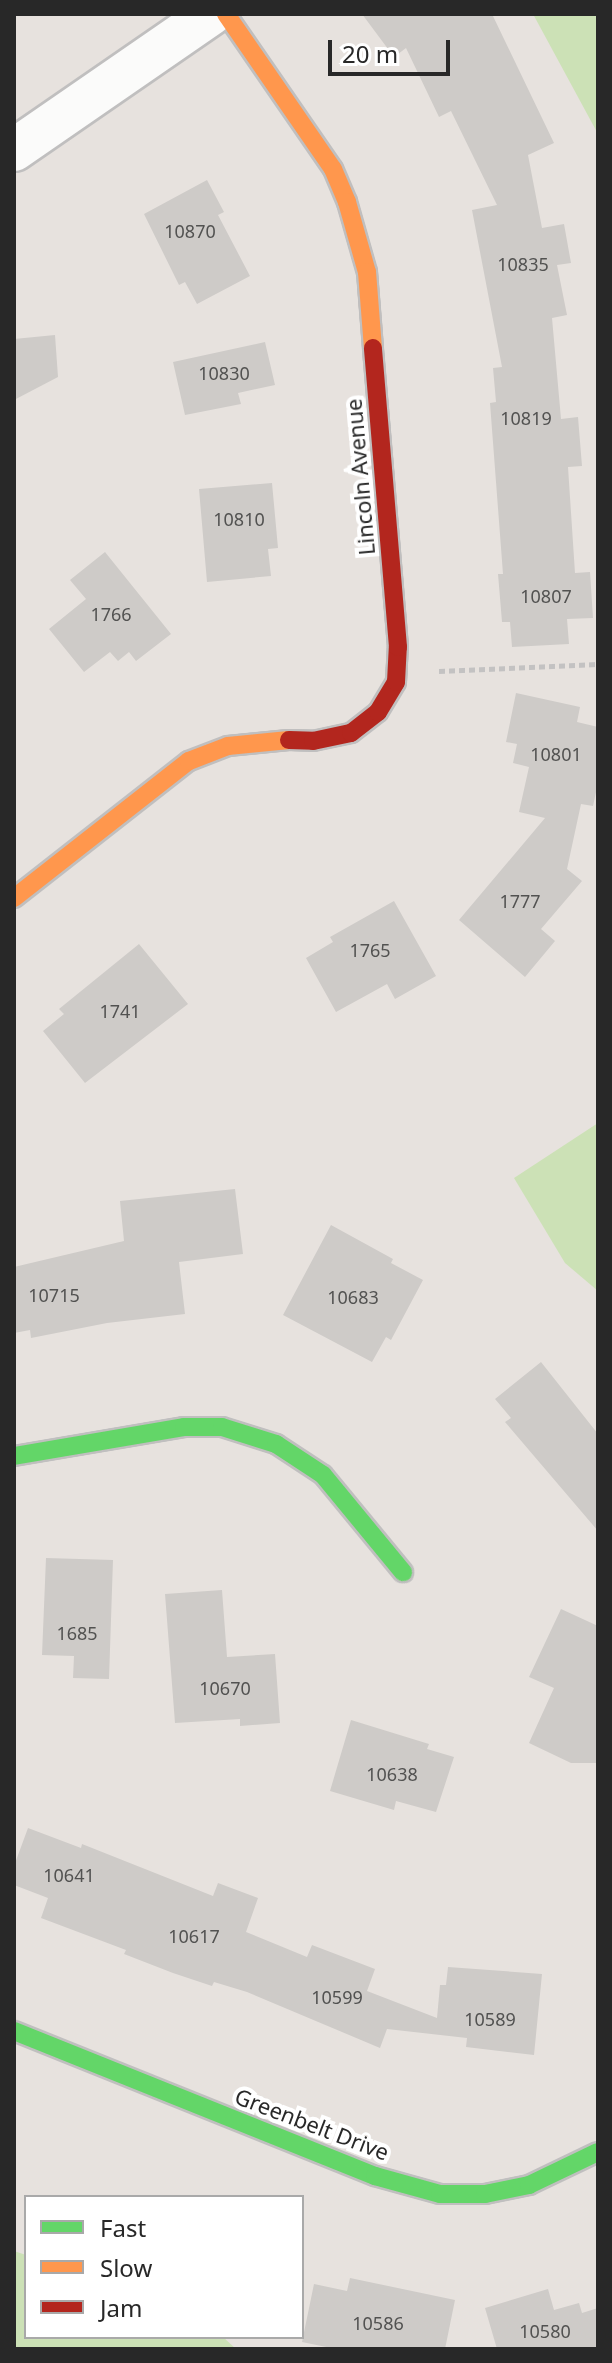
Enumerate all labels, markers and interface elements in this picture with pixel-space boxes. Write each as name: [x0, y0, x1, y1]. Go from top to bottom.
scale bar: [332, 24, 454, 74]
text: 20 m: [342, 37, 398, 70]
house number: 10870: [164, 220, 216, 242]
house number: 10835: [497, 253, 549, 275]
house number: 10830: [198, 362, 250, 384]
street label: Lincoln Avenue: [340, 398, 380, 556]
house number: 10819: [500, 407, 552, 429]
house number: 10810: [213, 508, 265, 530]
house number: 10807: [520, 585, 572, 607]
house number: 1766: [90, 603, 132, 625]
house number: 10801: [530, 743, 582, 765]
house number: 1777: [499, 890, 541, 912]
house number: 1765: [349, 939, 391, 961]
house number: 1741: [99, 1000, 141, 1022]
house number: 10715: [28, 1284, 80, 1306]
house number: 10683: [327, 1286, 379, 1308]
house number: 1685: [56, 1622, 98, 1644]
house number: 10670: [199, 1677, 251, 1699]
house number: 10638: [366, 1763, 418, 1785]
house number: 10641: [43, 1864, 95, 1886]
house number: 10617: [168, 1925, 220, 1947]
house number: 10599: [311, 1986, 363, 2008]
house number: 10589: [464, 2008, 516, 2030]
street label: Greenbelt Drive: [231, 2083, 393, 2165]
legend: [24, 2195, 304, 2339]
text: Fast: [100, 2211, 146, 2244]
text: Slow: [100, 2251, 152, 2284]
text: Jam: [100, 2291, 142, 2324]
house number: 10586: [352, 2312, 404, 2334]
house number: 10580: [519, 2320, 571, 2342]

